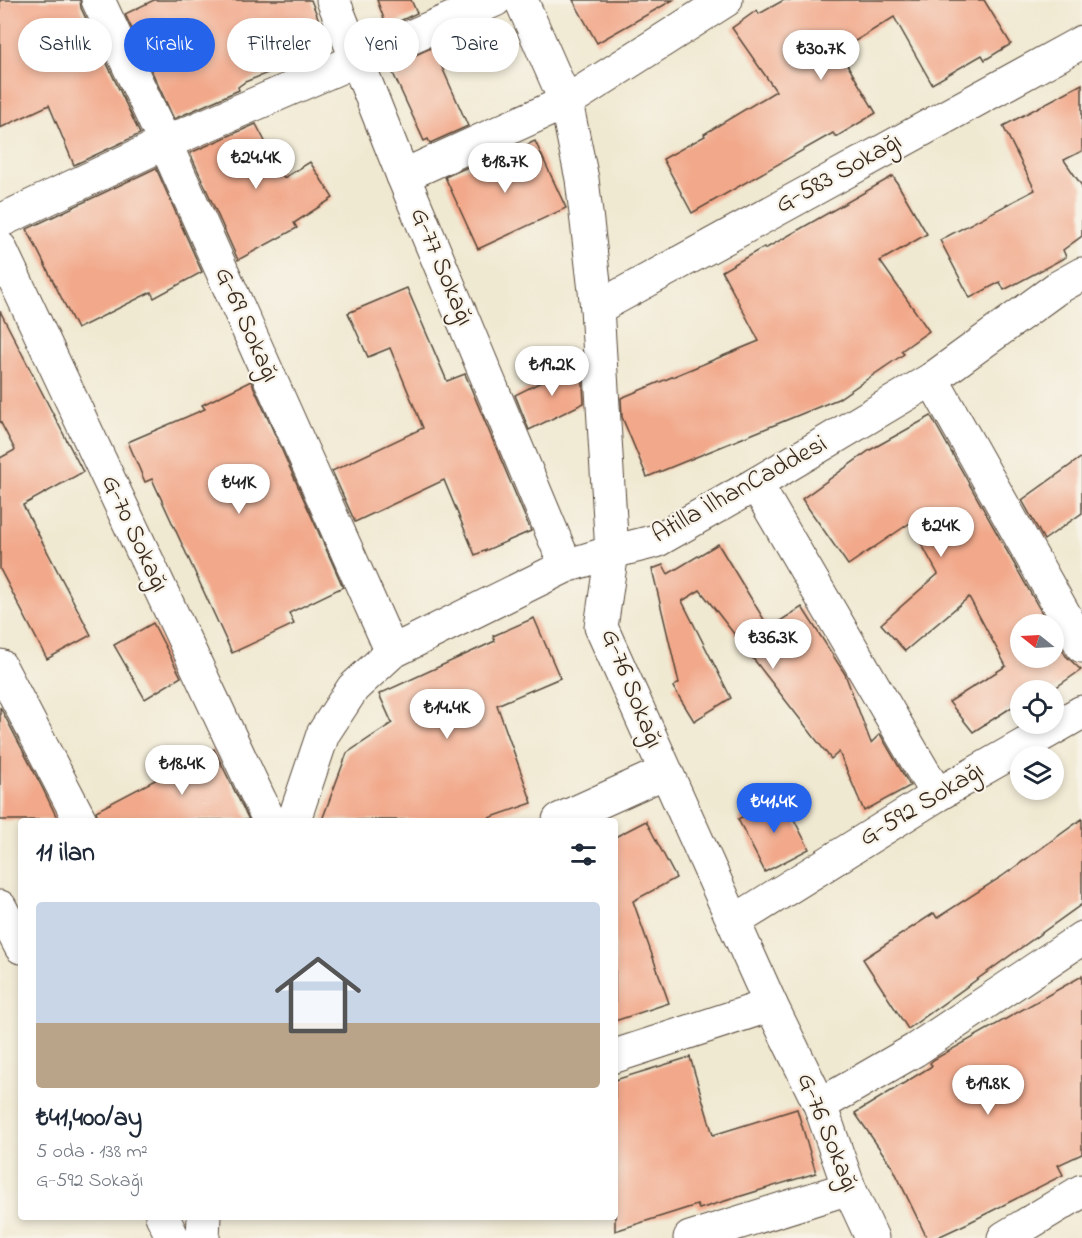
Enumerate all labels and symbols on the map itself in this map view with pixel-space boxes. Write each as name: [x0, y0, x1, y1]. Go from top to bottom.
pin: ₺30.7K: [772, 30, 870, 81]
street label: G-583 Sokağı: [769, 124, 909, 224]
pin: ₺24.4K: [207, 139, 305, 190]
pin: ₺18.7K: [456, 143, 554, 194]
street label: G-77 Sokağı: [399, 202, 483, 332]
street label: G-69 Sokağı: [204, 261, 288, 389]
pin: ₺19.2K: [503, 346, 601, 397]
street label: Atilla İlhanCaddesi: [645, 426, 835, 554]
pin: ₺41K: [203, 464, 275, 515]
street label: G-70 Sokağı: [90, 469, 178, 599]
pin: ₺24K: [905, 507, 977, 558]
north arrow: [1010, 614, 1064, 668]
pin: ₺36.3K: [724, 619, 822, 670]
street label: G-76 Sokağı: [590, 623, 672, 755]
pin: ₺14.4K: [398, 689, 496, 740]
pin: ₺18.4K: [133, 745, 231, 796]
street label: G-592 Sokağı: [852, 753, 992, 857]
pin: ₺41.4K: [725, 783, 823, 834]
pin: ₺19.8K: [939, 1065, 1037, 1116]
street label: G-76 Sokağı: [786, 1067, 868, 1199]

